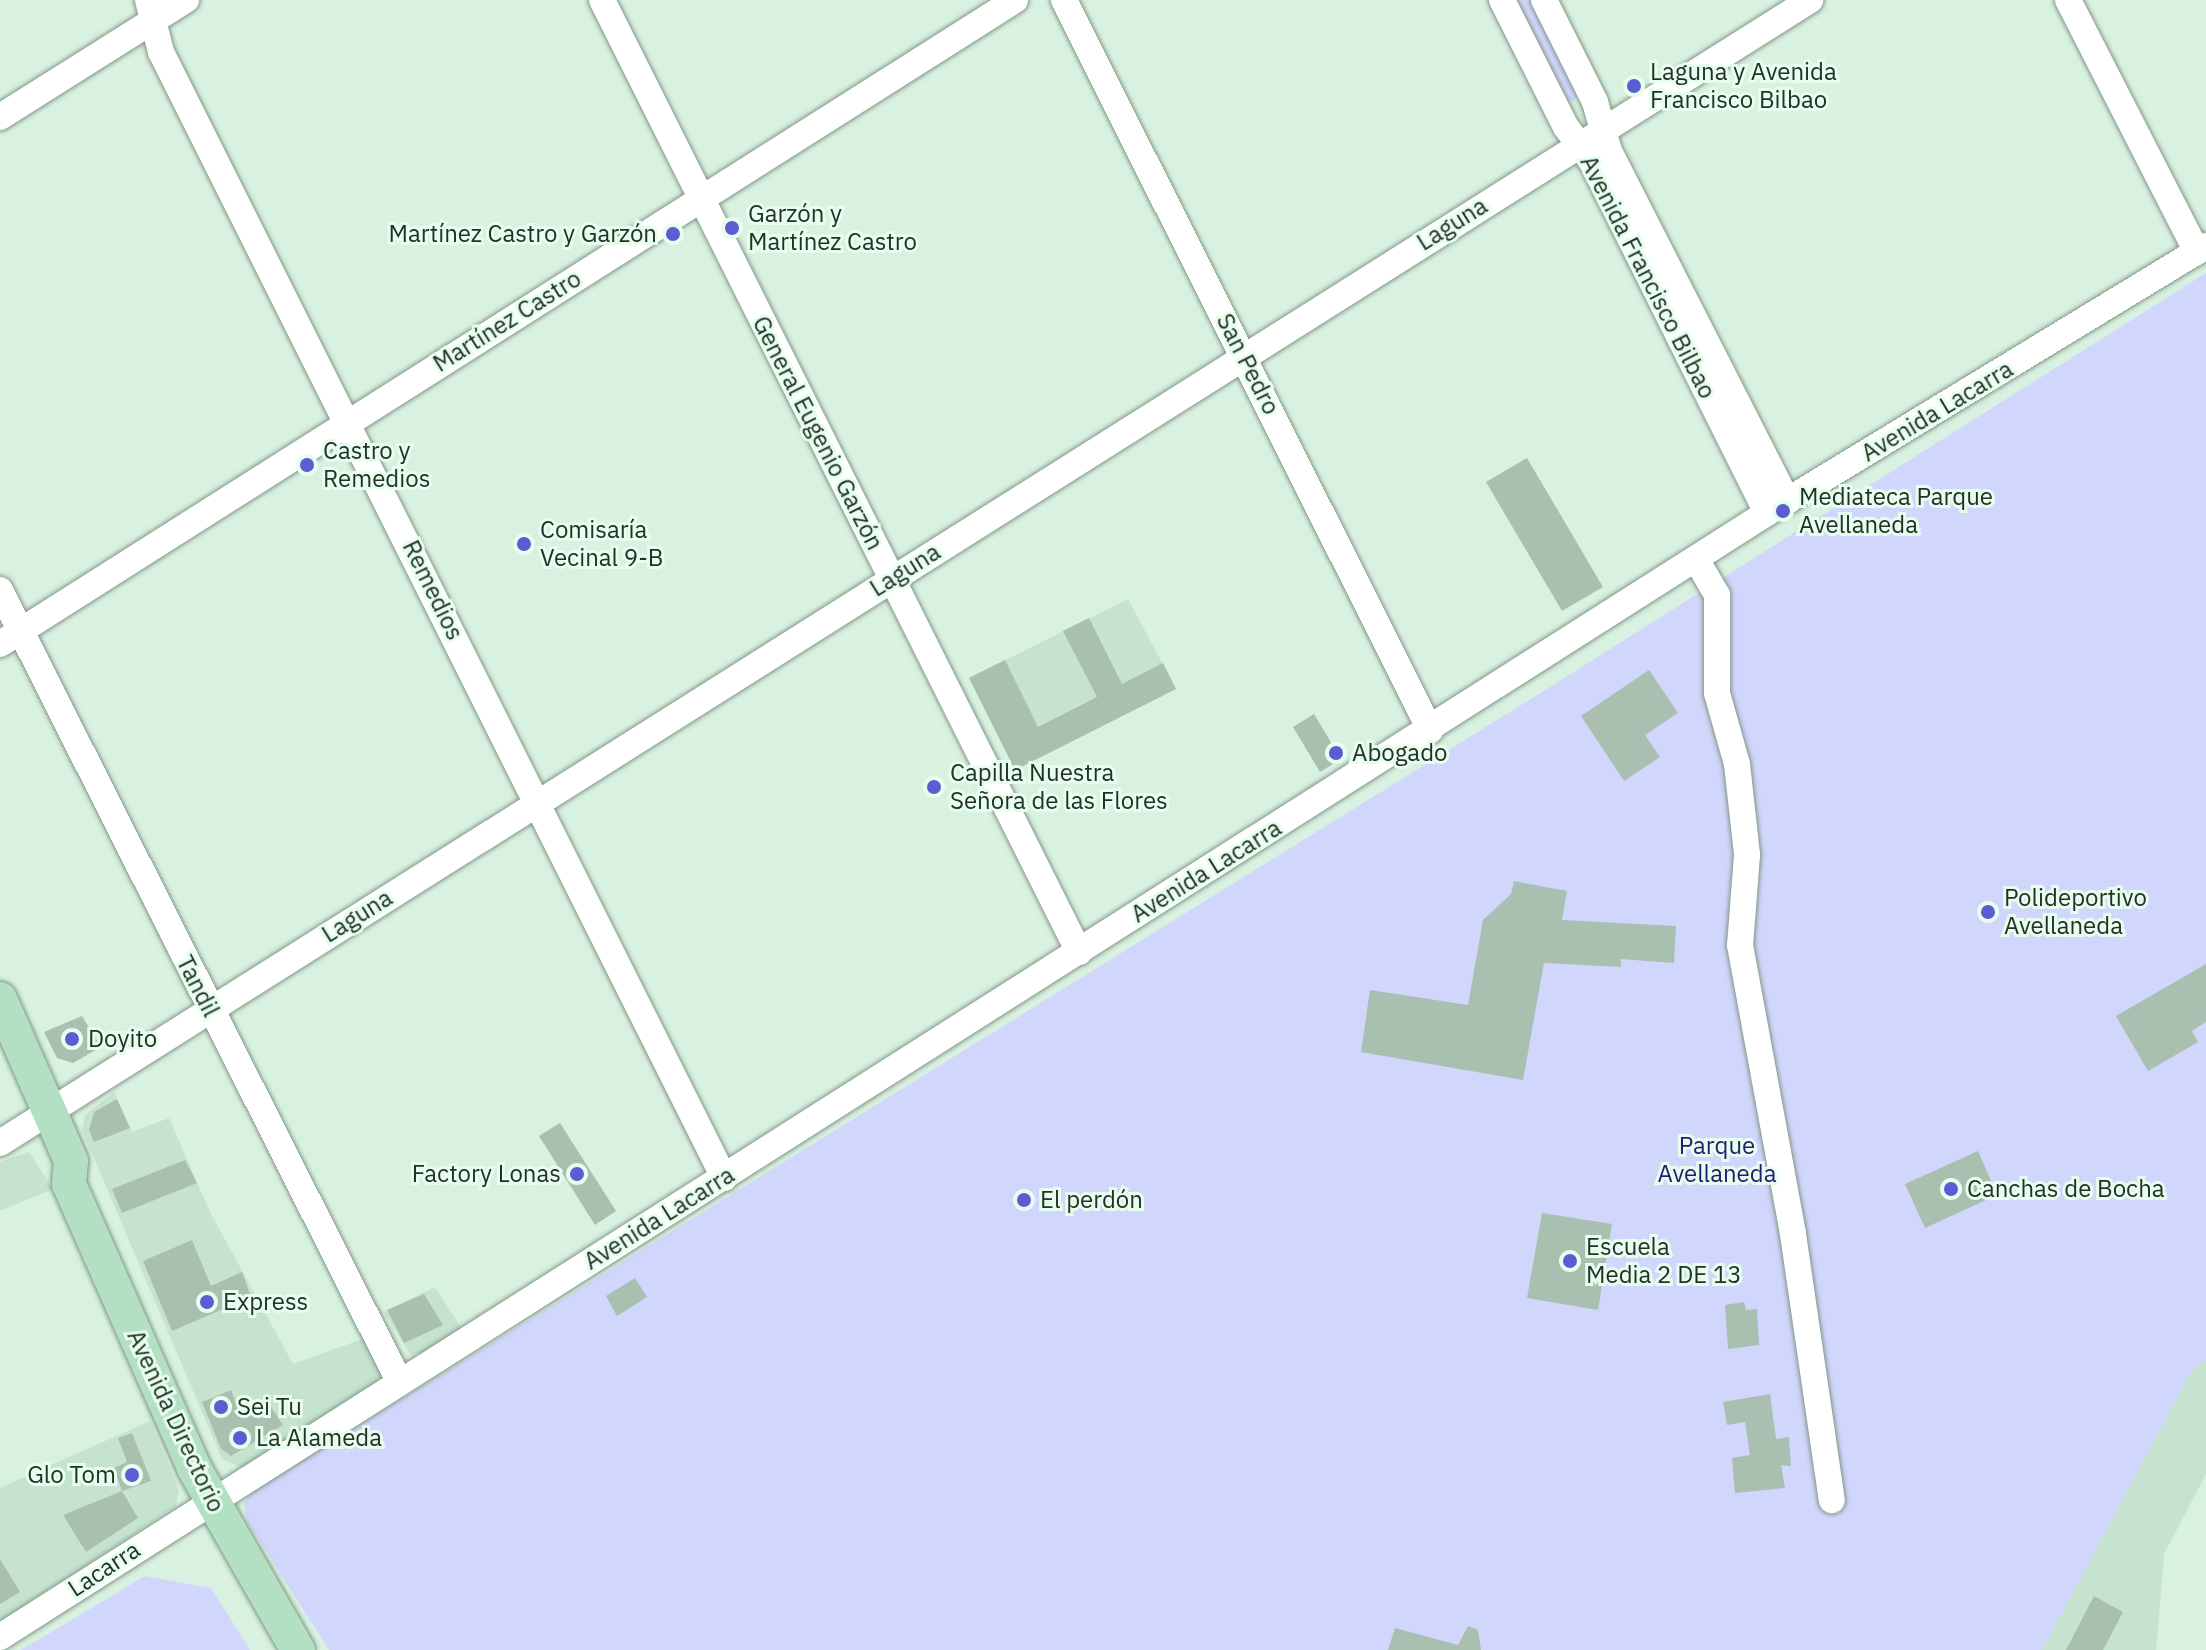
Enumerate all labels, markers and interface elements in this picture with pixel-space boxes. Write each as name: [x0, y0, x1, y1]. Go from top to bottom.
place label: Laguna y Avenida Francisco Bilbao: [1650, 58, 1837, 114]
marker: Laguna y Avenida Francisco Bilbao: [1625, 77, 1643, 95]
street label: Avenida Francisco Bilbao: [1574, 151, 1722, 403]
street label: Laguna: [1412, 191, 1492, 257]
place label: Garzón y Martínez Castro: [748, 200, 917, 256]
marker: Garzón y Martínez Castro: [723, 219, 741, 237]
place label: Martínez Castro y Garzón: [389, 220, 657, 248]
marker: Martínez Castro y Garzón: [664, 225, 682, 243]
street label: Martínez Castro: [428, 264, 586, 378]
street label: San Pedro: [1210, 309, 1286, 419]
street label: General Eugenio Garzón: [746, 311, 890, 555]
street label: Avenida Lacarra: [1856, 354, 2018, 468]
place label: Castro y Remedios: [323, 437, 430, 493]
marker: Castro y Remedios: [298, 456, 316, 474]
place label: Mediateca Parque Avellaneda: [1799, 483, 1993, 539]
marker: Mediateca Parque Avellaneda: [1774, 502, 1792, 520]
place label: Comisaría Vecinal 9-B: [540, 516, 663, 572]
street label: Remedios: [397, 535, 469, 645]
marker: Comisaría Vecinal 9-B: [515, 535, 533, 553]
street label: Laguna: [865, 537, 945, 603]
place label: Abogado: [1352, 739, 1448, 767]
marker: Abogado: [1327, 744, 1345, 762]
place label: Capilla Nuestra Señora de las Flores: [950, 759, 1168, 815]
marker: Capilla Nuestra Señora de las Flores: [925, 778, 943, 796]
street label: Avenida Lacarra: [1126, 813, 1286, 929]
street label: Laguna: [317, 883, 397, 949]
place label: Polideportivo Avellaneda: [2004, 884, 2147, 940]
marker: Polideportivo Avellaneda: [1979, 903, 1997, 921]
street label: Tandil: [170, 951, 226, 1021]
place label: Doyito: [88, 1025, 157, 1053]
marker: Doyito: [63, 1030, 81, 1048]
park label: Parque Avellaneda: [1658, 1132, 1776, 1188]
place label: Factory Lonas: [412, 1160, 561, 1188]
street label: Avenida Lacarra: [579, 1160, 739, 1276]
marker: Factory Lonas: [568, 1165, 586, 1183]
place label: Canchas de Bocha: [1967, 1175, 2165, 1203]
marker: Canchas de Bocha: [1942, 1180, 1960, 1198]
place label: El perdón: [1040, 1186, 1143, 1214]
marker: El perdón: [1015, 1191, 1033, 1209]
place label: Escuela Media 2 DE 13: [1586, 1233, 1742, 1289]
marker: Escuela Media 2 DE 13: [1561, 1252, 1579, 1270]
place label: Express: [223, 1288, 308, 1316]
marker: Express: [198, 1293, 216, 1311]
street label: Avenida Directorio: [121, 1325, 231, 1517]
place label: Sei Tu: [237, 1393, 302, 1421]
marker: Sei Tu: [212, 1398, 230, 1416]
place label: La Alameda: [256, 1424, 382, 1452]
marker: La Alameda: [231, 1429, 249, 1447]
place label: Glo Tom: [27, 1461, 116, 1489]
marker: Glo Tom: [123, 1466, 141, 1484]
street label: Lacarra: [63, 1535, 145, 1603]

